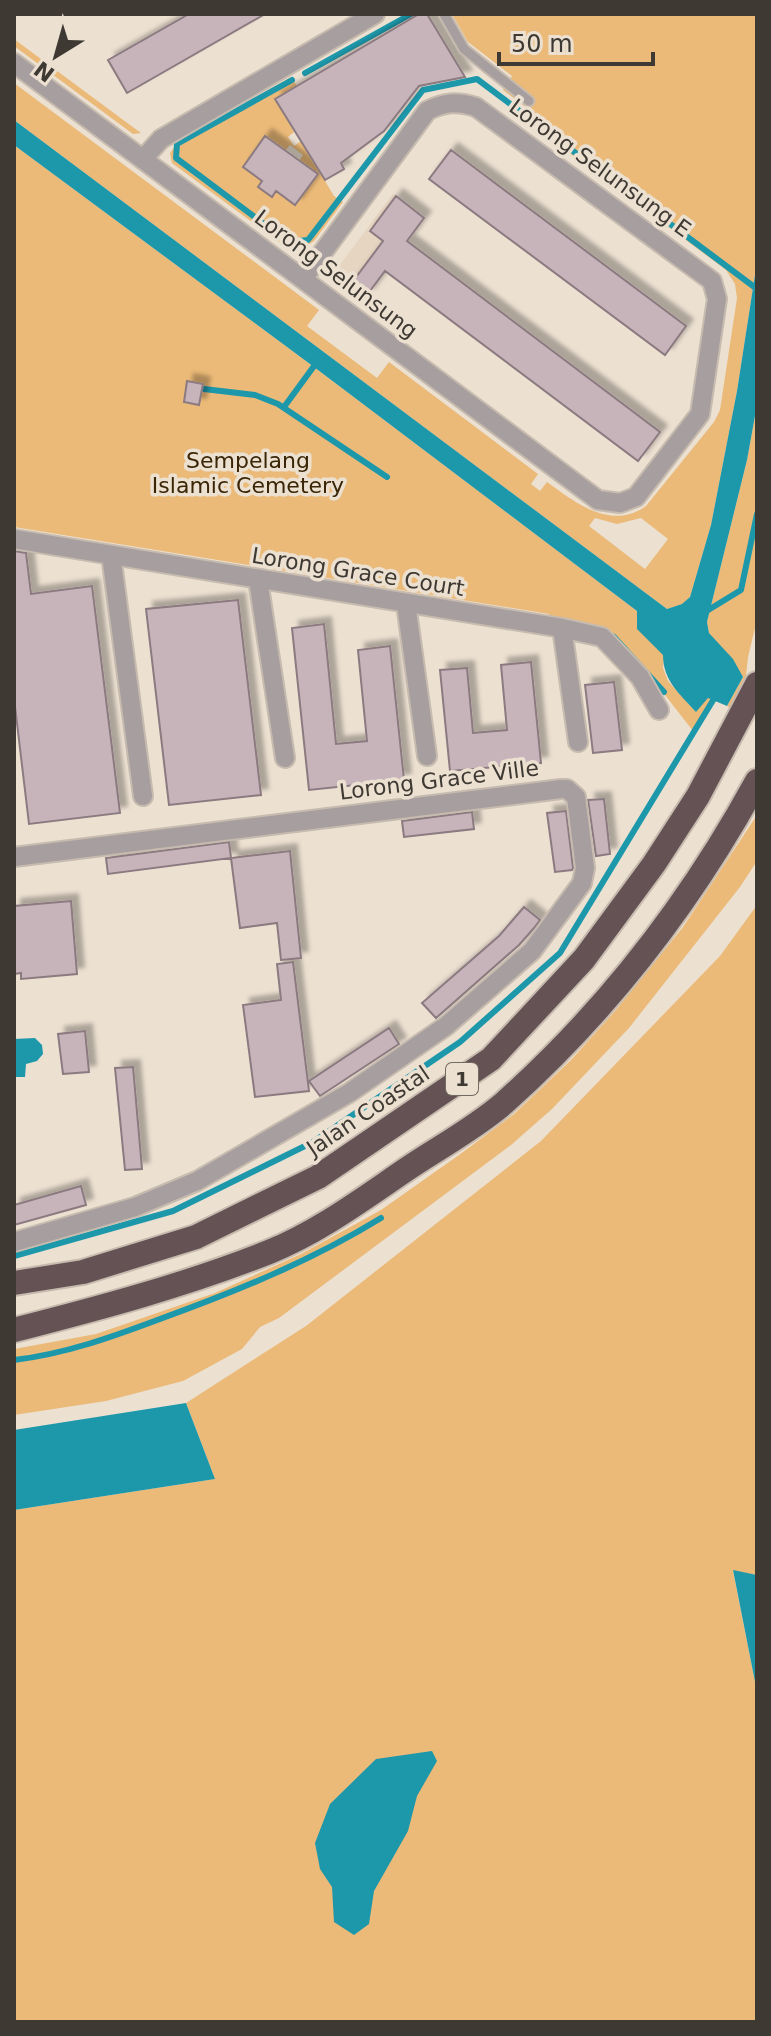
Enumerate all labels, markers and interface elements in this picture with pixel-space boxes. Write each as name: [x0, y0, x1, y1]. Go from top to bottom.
north arrow: [16, 16, 96, 96]
scale bar: [499, 16, 653, 66]
text: 50 m: [511, 30, 573, 58]
text: N: [29, 56, 59, 87]
street label: Lorong Selunsung E: [504, 94, 696, 242]
street label: Lorong Selunsung: [250, 205, 422, 343]
park label: Sempelang Islamic Cemetery: [152, 448, 344, 498]
street label: Lorong Grace Court: [250, 543, 466, 601]
street label: Lorong Grace Ville: [338, 755, 540, 805]
street label: Jalan Coastal: [300, 1061, 434, 1162]
road number: 1: [446, 1063, 478, 1095]

